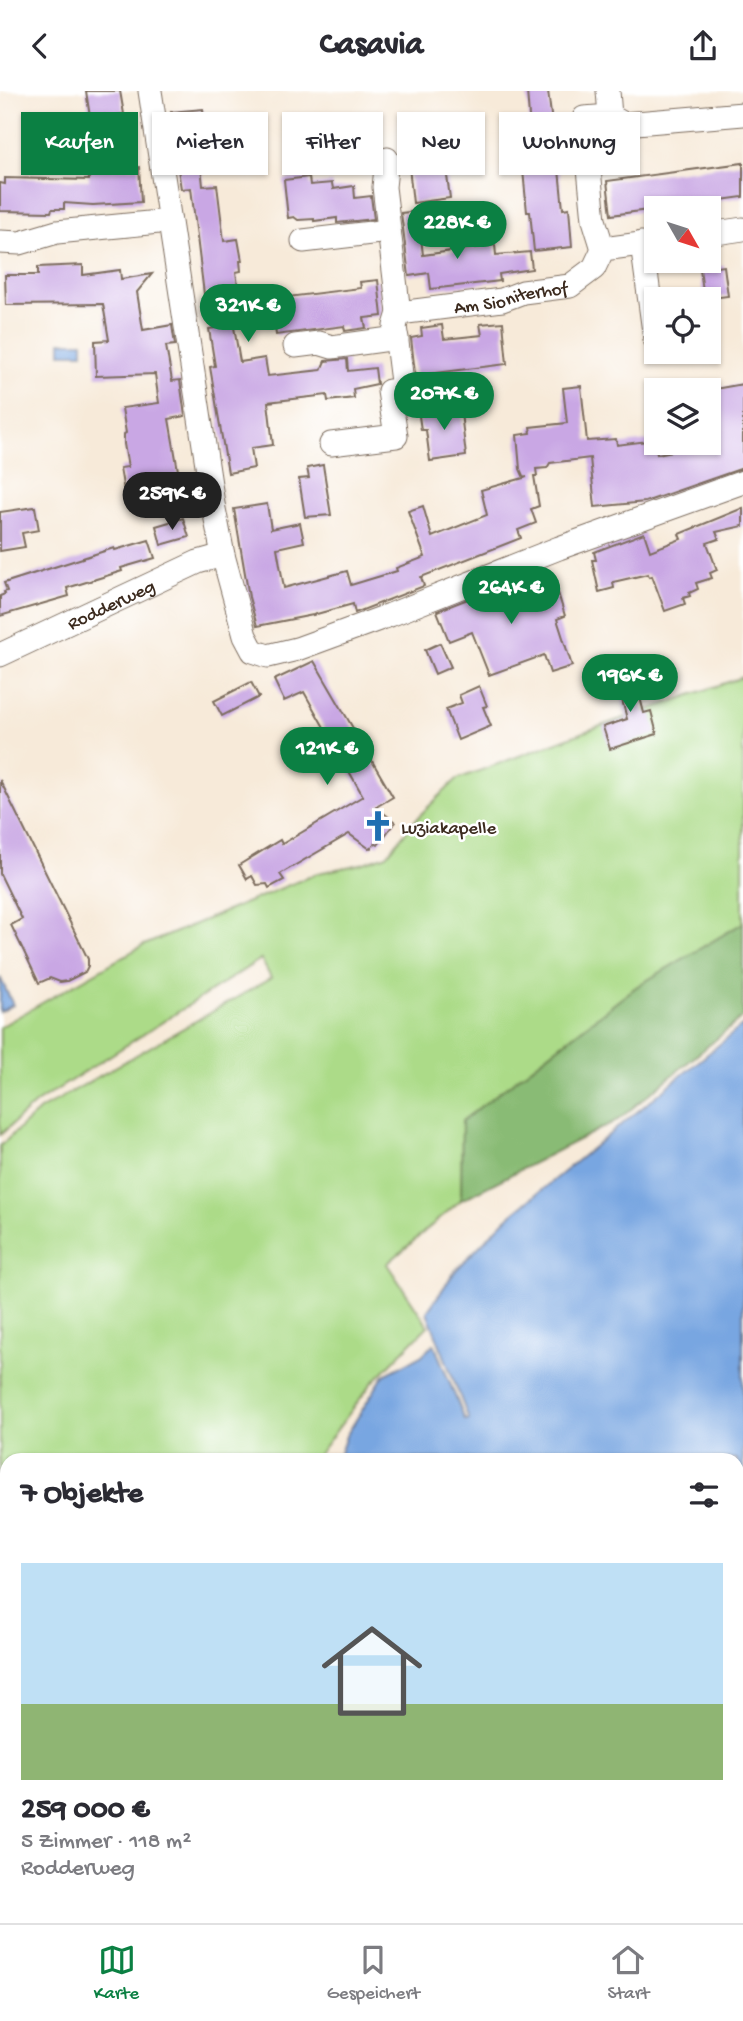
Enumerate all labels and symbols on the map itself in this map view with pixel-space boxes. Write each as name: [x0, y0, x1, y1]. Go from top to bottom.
north arrow: [644, 196, 721, 273]
pin: 228K €: [400, 201, 514, 261]
street label: Am Sioniterhof: [453, 278, 571, 321]
pin: 321K €: [191, 285, 305, 344]
pin: 207K €: [387, 373, 501, 432]
pin: 259K €: [115, 473, 229, 532]
pin: 264K €: [454, 567, 568, 626]
street label: Rodderweg: [64, 576, 160, 637]
pin: 196K €: [573, 655, 687, 714]
pin: 121K €: [270, 727, 384, 787]
church icon: Luziakapelle: [361, 809, 395, 843]
place label: Luziakapelle: [401, 818, 496, 841]

